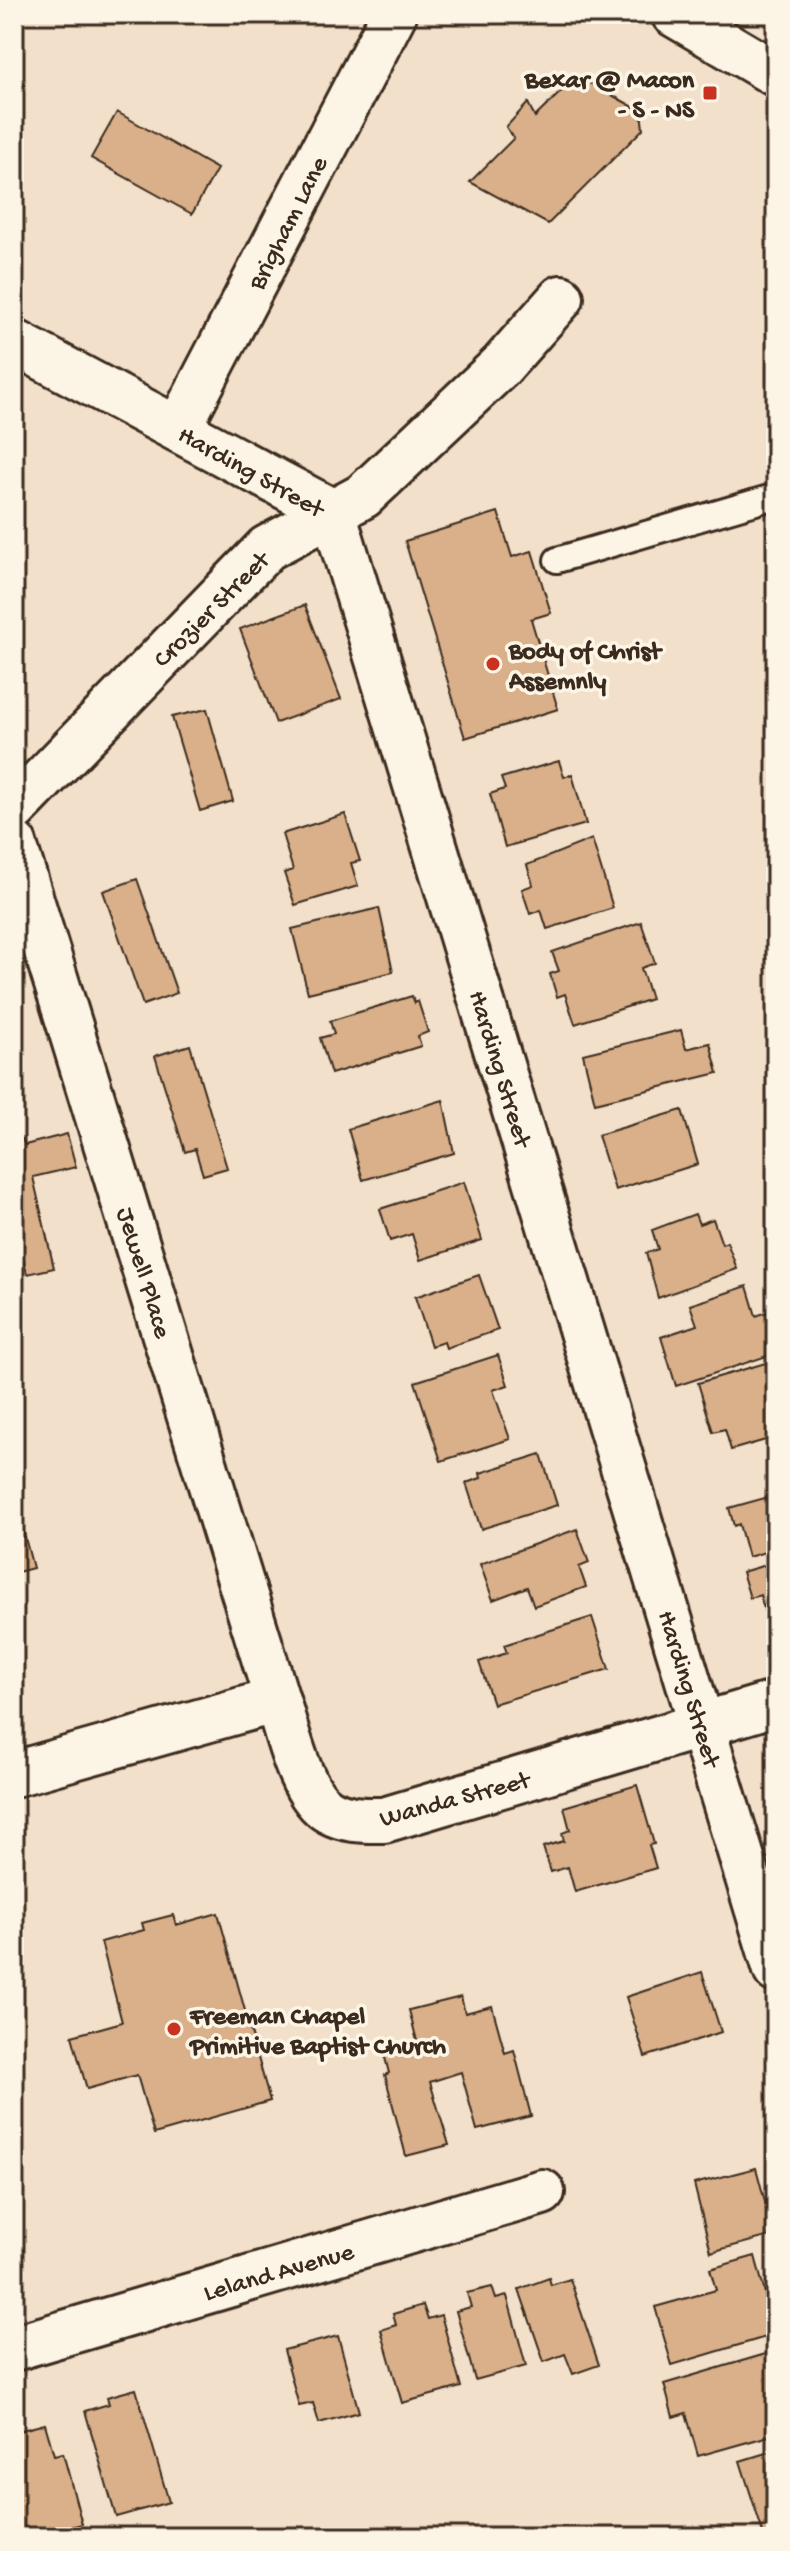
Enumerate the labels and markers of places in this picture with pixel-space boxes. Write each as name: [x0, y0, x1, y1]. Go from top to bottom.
place label: Bexar @ Macon - S - NS: [524, 67, 695, 128]
marker: Bexar @ Macon - S - NS: [701, 84, 719, 102]
place label: Body of Christ Assemnly: [508, 638, 663, 699]
marker: Body of Christ Assemnly: [484, 655, 502, 673]
place label: Freeman Chapel Primitive Baptist Church: [188, 2003, 446, 2064]
marker: Freeman Chapel Primitive Baptist Church: [165, 2020, 183, 2038]

